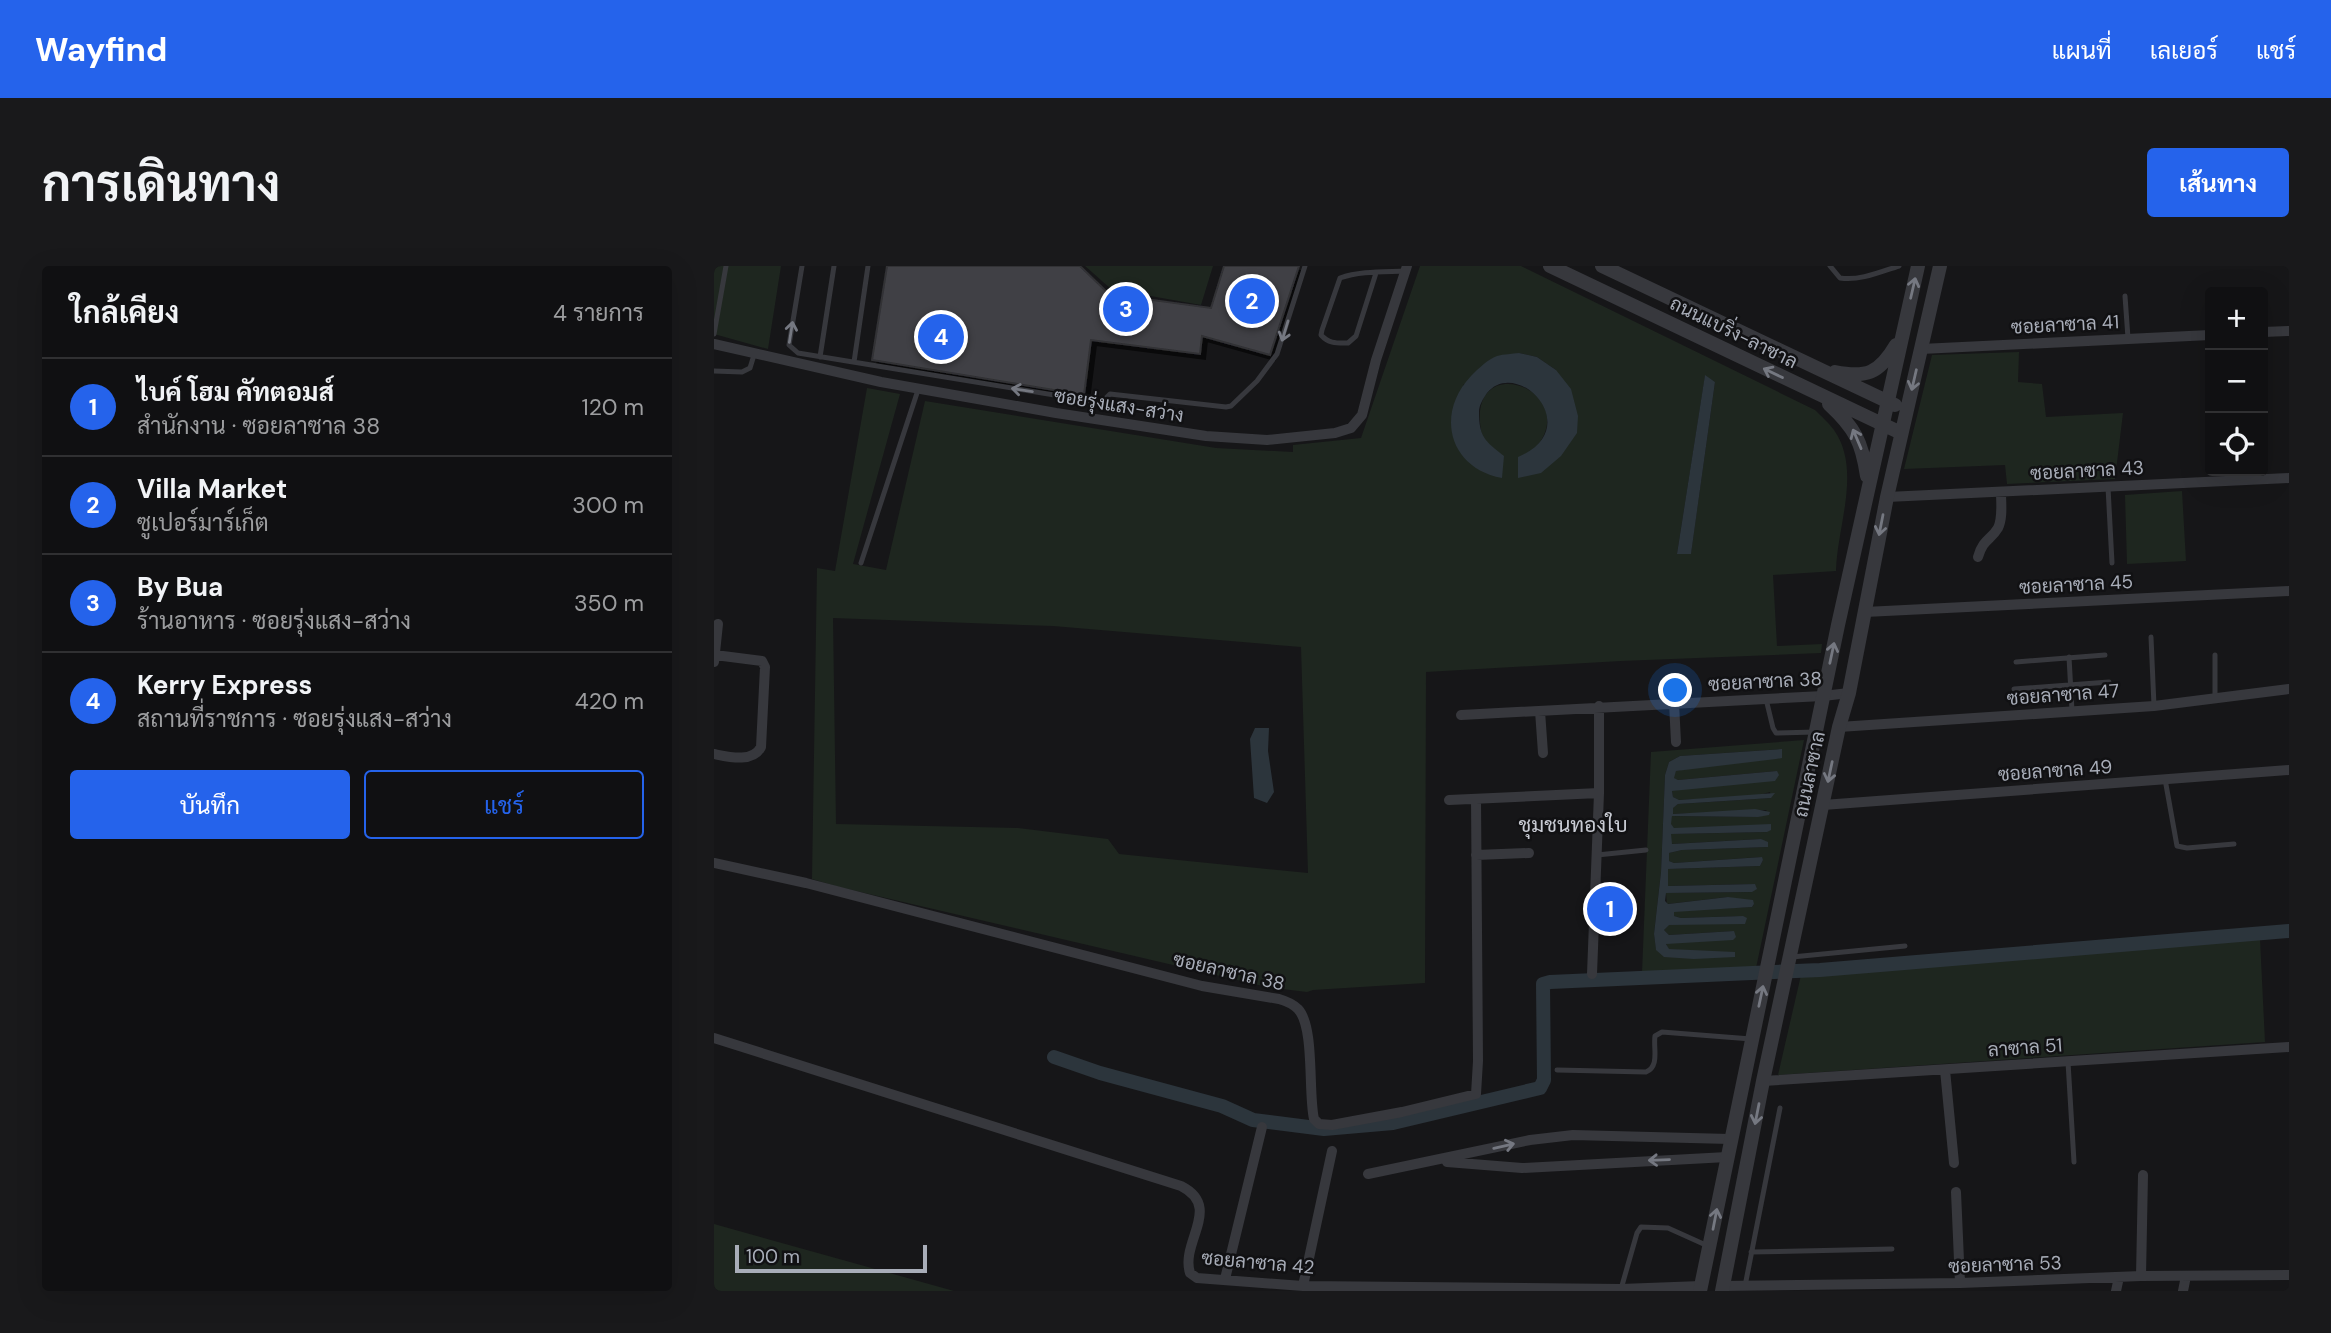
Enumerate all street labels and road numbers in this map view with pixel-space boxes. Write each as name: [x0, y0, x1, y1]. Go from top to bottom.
street label: ถนนแบริ่ง-ลาซาล: [1666, 287, 1803, 374]
street label: ซอยลาซาล 41: [2010, 309, 2120, 340]
street label: ซอยรุ่งแสง-สว่าง: [1052, 383, 1186, 428]
street label: ซอยลาซาล 43: [2030, 455, 2144, 486]
street label: ซอยลาซาล 45: [2018, 569, 2134, 600]
street label: ซอยลาซาล 38: [1708, 666, 1822, 697]
street label: ซอยลาซาล 47: [2006, 678, 2120, 711]
street label: ถนนลาซาล: [1788, 729, 1831, 819]
street label: ซอยลาซาล 49: [1997, 754, 2113, 787]
street label: ซอยลาซาล 38: [1171, 947, 1287, 996]
street label: ลาซาล 51: [1987, 1032, 2063, 1063]
street label: ซอยลาซาล 42: [1200, 1245, 1316, 1280]
street label: ซอยลาซาล 53: [1948, 1250, 2062, 1279]

